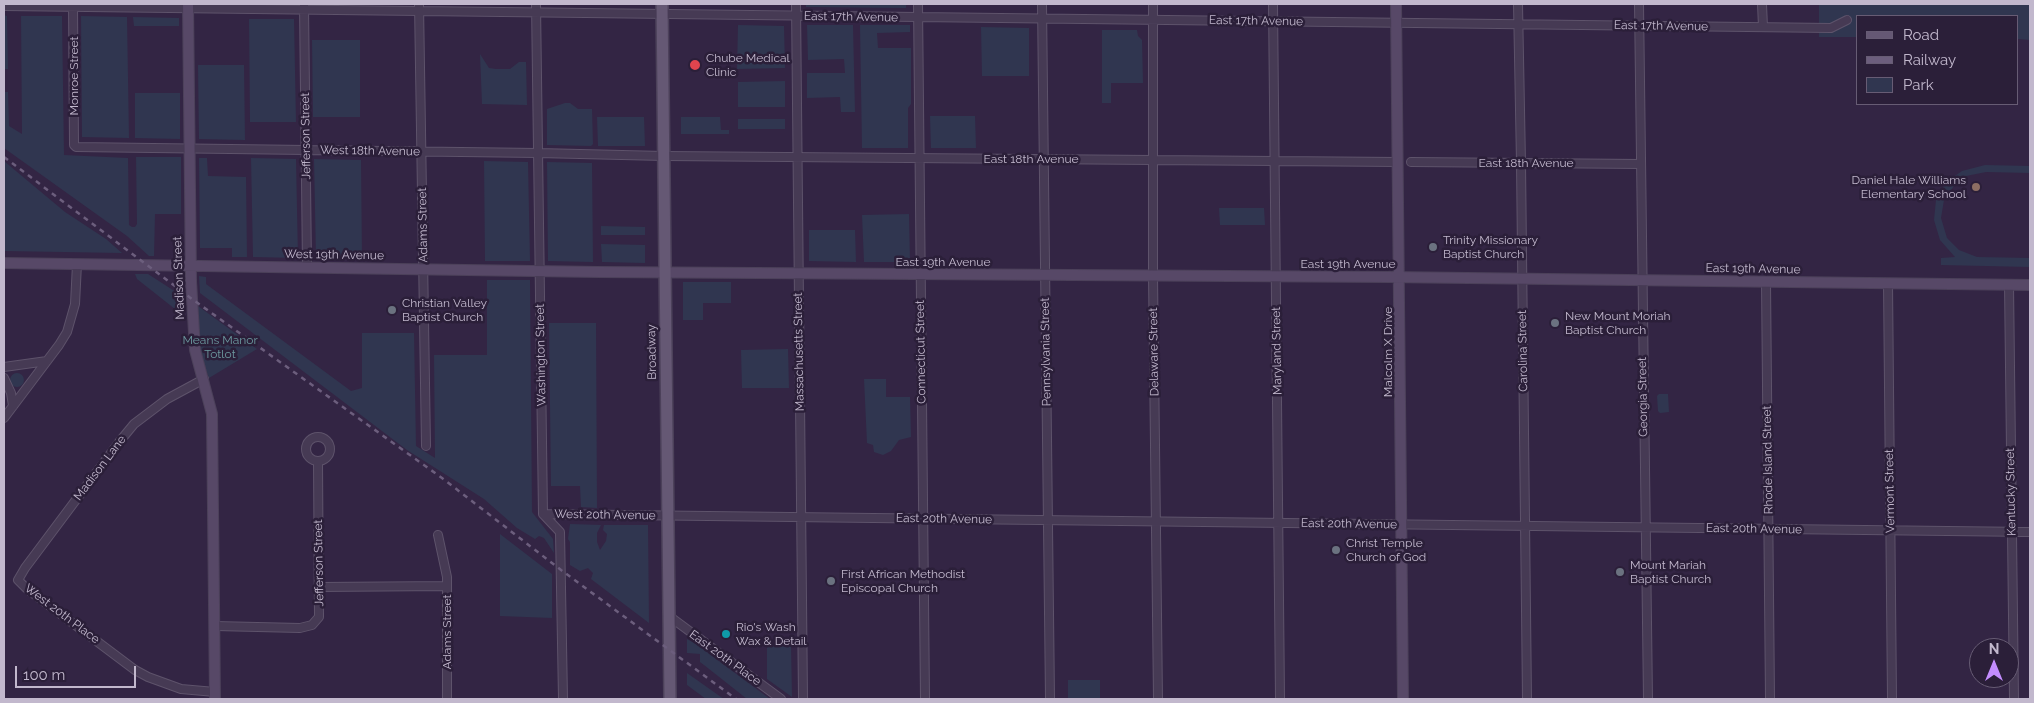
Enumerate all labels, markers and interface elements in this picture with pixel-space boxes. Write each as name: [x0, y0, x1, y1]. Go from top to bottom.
street label: East 17th Avenue: [804, 9, 898, 25]
street label: East 17th Avenue: [1209, 13, 1303, 29]
legend: [1856, 15, 2019, 105]
street label: East 17th Avenue: [1614, 18, 1708, 34]
text: Road: [1903, 26, 1939, 44]
street label: Monroe Street: [67, 36, 81, 116]
place label: Chube Medical Clinic: [706, 51, 790, 79]
text: Railway: [1903, 51, 1956, 69]
marker: Chube Medical Clinic: [688, 58, 702, 72]
text: Park: [1903, 76, 1934, 94]
street label: Jefferson Street: [298, 92, 314, 180]
street label: West 18th Avenue: [320, 143, 420, 159]
street label: East 18th Avenue: [983, 152, 1079, 166]
street label: East 18th Avenue: [1478, 156, 1574, 170]
place label: Daniel Hale Williams Elementary School: [1852, 173, 1966, 201]
marker: Daniel Hale Williams Elementary School: [1970, 181, 1982, 193]
street label: Adams Street: [415, 187, 431, 263]
place label: Trinity Missionary Baptist Church: [1443, 233, 1538, 261]
street label: Madison Street: [170, 236, 188, 320]
marker: Trinity Missionary Baptist Church: [1427, 241, 1439, 253]
street label: West 19th Avenue: [284, 247, 384, 263]
street label: East 19th Avenue: [895, 255, 991, 269]
street label: East 19th Avenue: [1300, 257, 1396, 271]
street label: East 19th Avenue: [1705, 261, 1801, 277]
street label: Massachusetts Street: [791, 292, 807, 412]
place label: Christian Valley Baptist Church: [402, 296, 487, 324]
street label: Pennsylvania Street: [1038, 297, 1054, 407]
street label: Connecticut Street: [913, 300, 929, 404]
marker: Christian Valley Baptist Church: [386, 304, 398, 316]
street label: Washington Street: [533, 304, 549, 406]
street label: Delaware Street: [1146, 307, 1162, 397]
street label: Maryland Street: [1269, 307, 1285, 395]
street label: Malcolm X Drive: [1381, 307, 1395, 397]
place label: New Mount Moriah Baptist Church: [1565, 309, 1670, 337]
street label: Carolina Street: [1515, 310, 1531, 392]
marker: New Mount Moriah Baptist Church: [1549, 317, 1561, 329]
street label: Broadway: [644, 324, 660, 380]
park label: Means Manor Totlot: [182, 333, 258, 361]
street label: Georgia Street: [1635, 357, 1651, 437]
street label: Rhode Island Street: [1760, 405, 1776, 515]
street label: Madison Lane: [71, 433, 129, 503]
street label: Kentucky Street: [2003, 448, 2019, 536]
street label: Vermont Street: [1882, 449, 1898, 533]
street label: West 20th Avenue: [554, 507, 656, 523]
street label: East 20th Avenue: [896, 511, 992, 527]
street label: East 20th Avenue: [1301, 516, 1397, 532]
street label: Jefferson Street: [311, 519, 327, 607]
street label: East 20th Avenue: [1706, 521, 1802, 537]
place label: Christ Temple Church of God: [1346, 536, 1426, 564]
marker: Christ Temple Church of God: [1330, 544, 1342, 556]
place label: Mount Mariah Baptist Church: [1630, 558, 1711, 586]
marker: Mount Mariah Baptist Church: [1614, 566, 1626, 578]
place label: First African Methodist Episcopal Church: [841, 567, 965, 595]
marker: First African Methodist Episcopal Church: [825, 575, 837, 587]
street label: West 20th Place: [22, 581, 102, 647]
street label: Adams Street: [440, 594, 454, 670]
place label: Rio's Wash Wax & Detail: [736, 620, 807, 648]
street label: East 20th Place: [686, 627, 764, 689]
marker: Rio's Wash Wax & Detail: [720, 628, 732, 640]
north arrow: [1969, 638, 2019, 688]
text: N: [1989, 641, 1999, 657]
scale bar: [18, 656, 139, 688]
text: 100 m: [23, 666, 65, 684]

